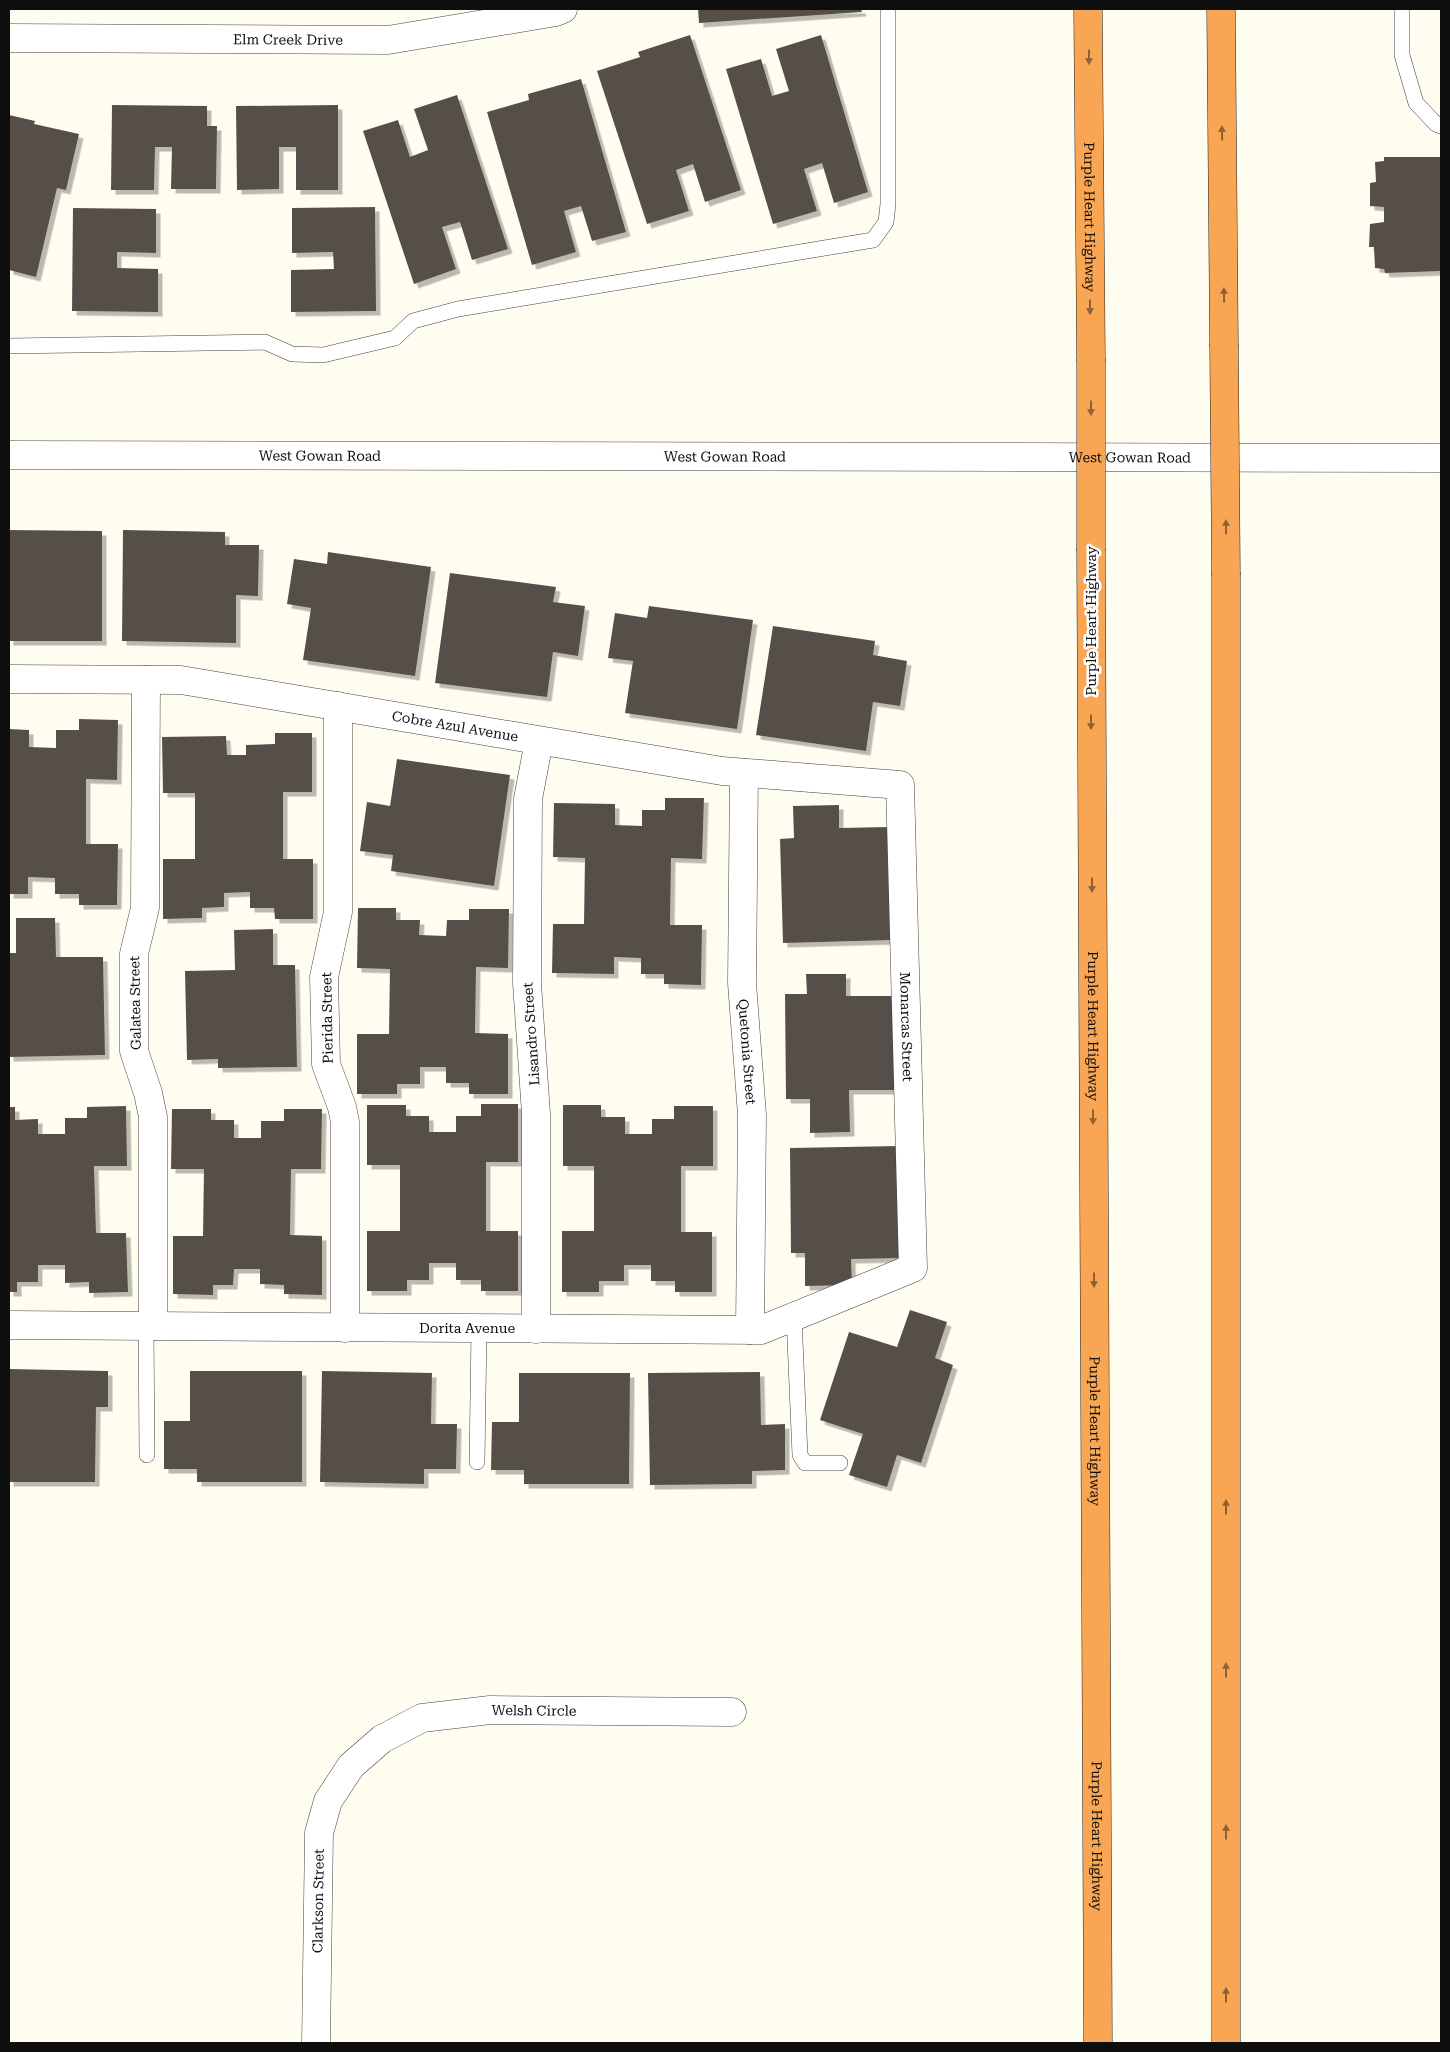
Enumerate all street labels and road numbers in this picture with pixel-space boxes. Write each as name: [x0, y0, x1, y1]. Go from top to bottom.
street label: Elm Creek Drive: [233, 31, 343, 48]
street label: Purple Heart Highway: [1081, 142, 1098, 293]
street label: West Gowan Road: [259, 448, 381, 464]
street label: West Gowan Road: [664, 448, 786, 465]
street label: West Gowan Road: [1069, 449, 1191, 465]
street label: Purple Heart Highway: [1083, 545, 1099, 696]
street label: Cobre Azul Avenue: [391, 708, 520, 745]
street label: Purple Heart Highway: [1085, 951, 1102, 1102]
street label: Galatea Street: [126, 956, 144, 1050]
street label: Pierida Street: [318, 972, 336, 1064]
street label: Monarcas Street: [897, 972, 916, 1082]
street label: Lisandro Street: [519, 982, 543, 1086]
street label: Quetonia Street: [735, 998, 759, 1105]
street label: Dorita Avenue: [419, 1320, 515, 1336]
street label: Purple Heart Highway: [1087, 1356, 1103, 1507]
street label: Welsh Circle: [492, 1702, 577, 1719]
street label: Purple Heart Highway: [1089, 1761, 1105, 1912]
street label: Clarkson Street: [309, 1849, 327, 1953]

